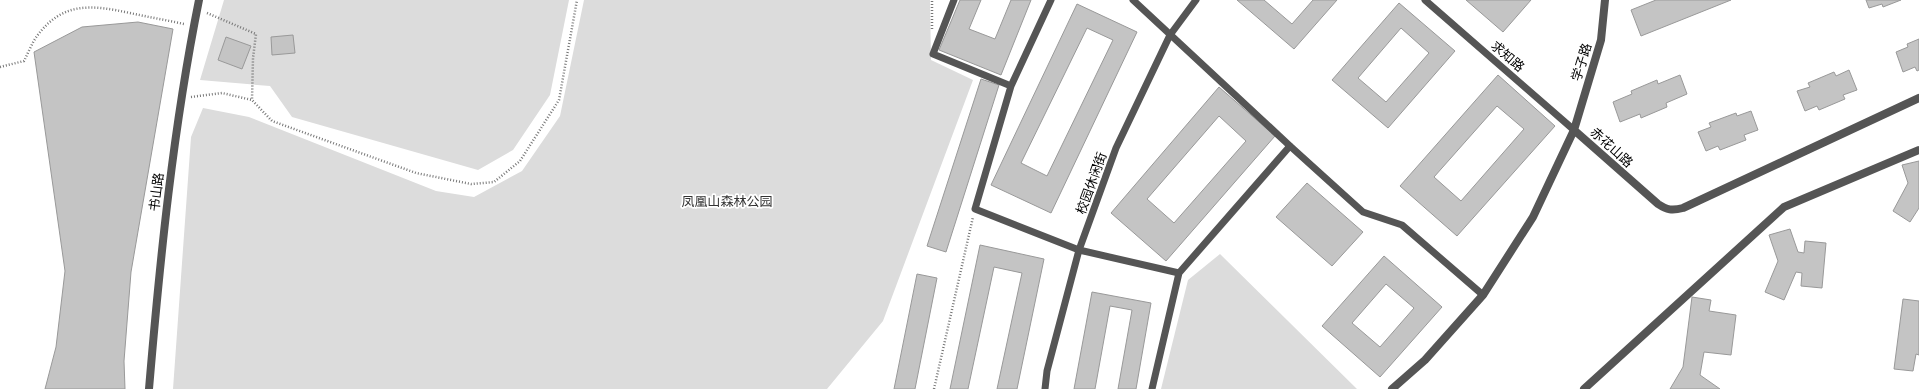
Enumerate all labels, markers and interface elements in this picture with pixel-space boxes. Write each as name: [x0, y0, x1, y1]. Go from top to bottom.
street label: 求知路: [1488, 38, 1527, 75]
street label: 学子路: [1569, 41, 1594, 83]
street label: 赤花山路: [1587, 124, 1636, 170]
street label: 校园休闲街: [1073, 150, 1110, 216]
street label: 书山路: [147, 172, 166, 212]
park label: 凤凰山森林公园: [681, 194, 773, 209]

